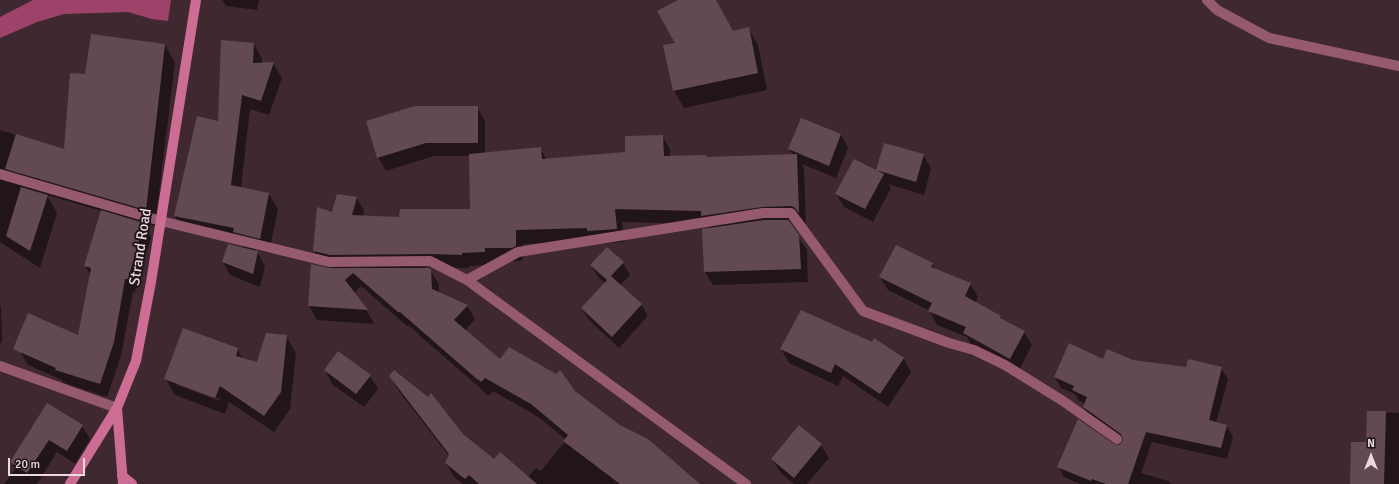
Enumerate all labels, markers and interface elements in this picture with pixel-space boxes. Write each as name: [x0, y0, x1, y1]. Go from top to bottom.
street label: Strand Road: [126, 207, 156, 287]
north arrow: [1351, 436, 1391, 476]
text: N: [1367, 437, 1375, 450]
scale bar: [10, 450, 87, 476]
text: 20 m: [15, 457, 40, 472]

